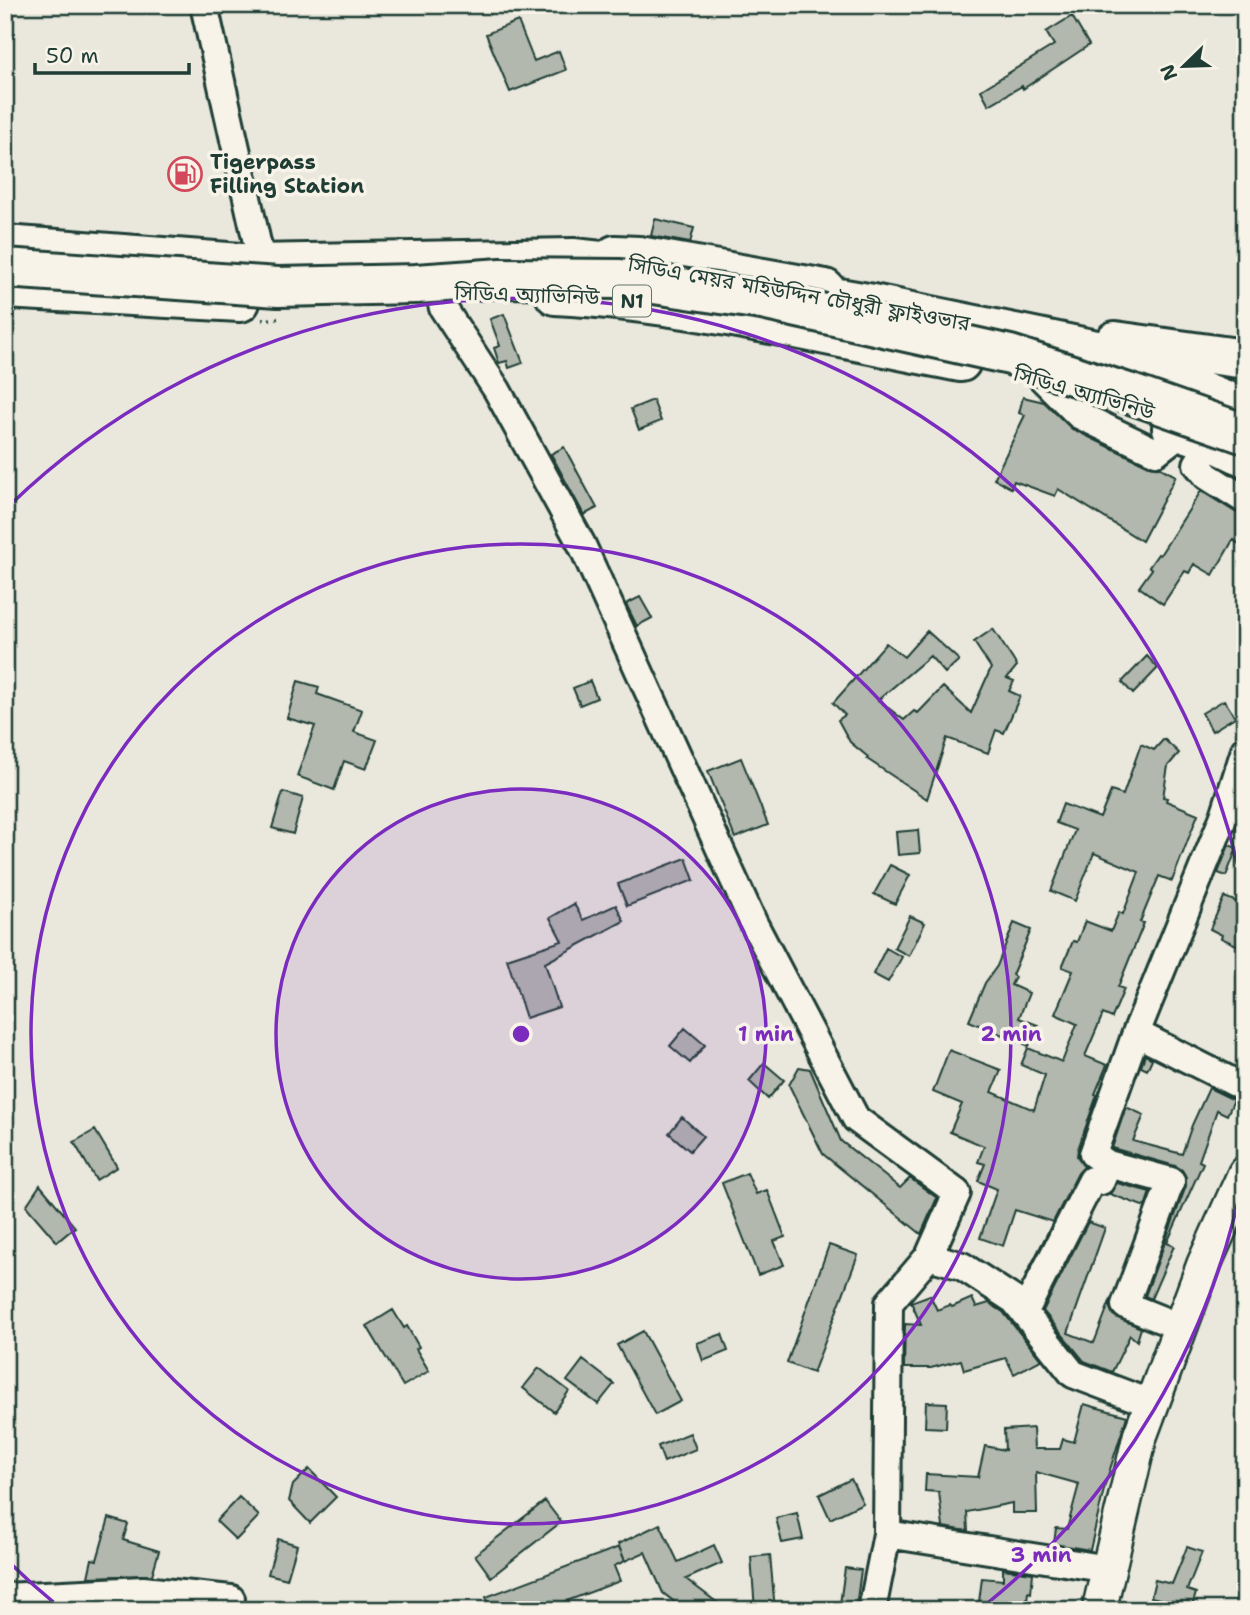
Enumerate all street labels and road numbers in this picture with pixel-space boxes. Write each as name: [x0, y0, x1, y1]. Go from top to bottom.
street label: সিডিএ মেয়র মহিউদ্দিন চৌধুরী ফ্লাইওভার: [625, 250, 973, 338]
street label: সিডিএ অ্যাভিনিউ: [453, 278, 601, 312]
road number: N1: [613, 286, 651, 316]
street label: সিডিএ অ্যাভিনিউ: [1009, 359, 1159, 427]

